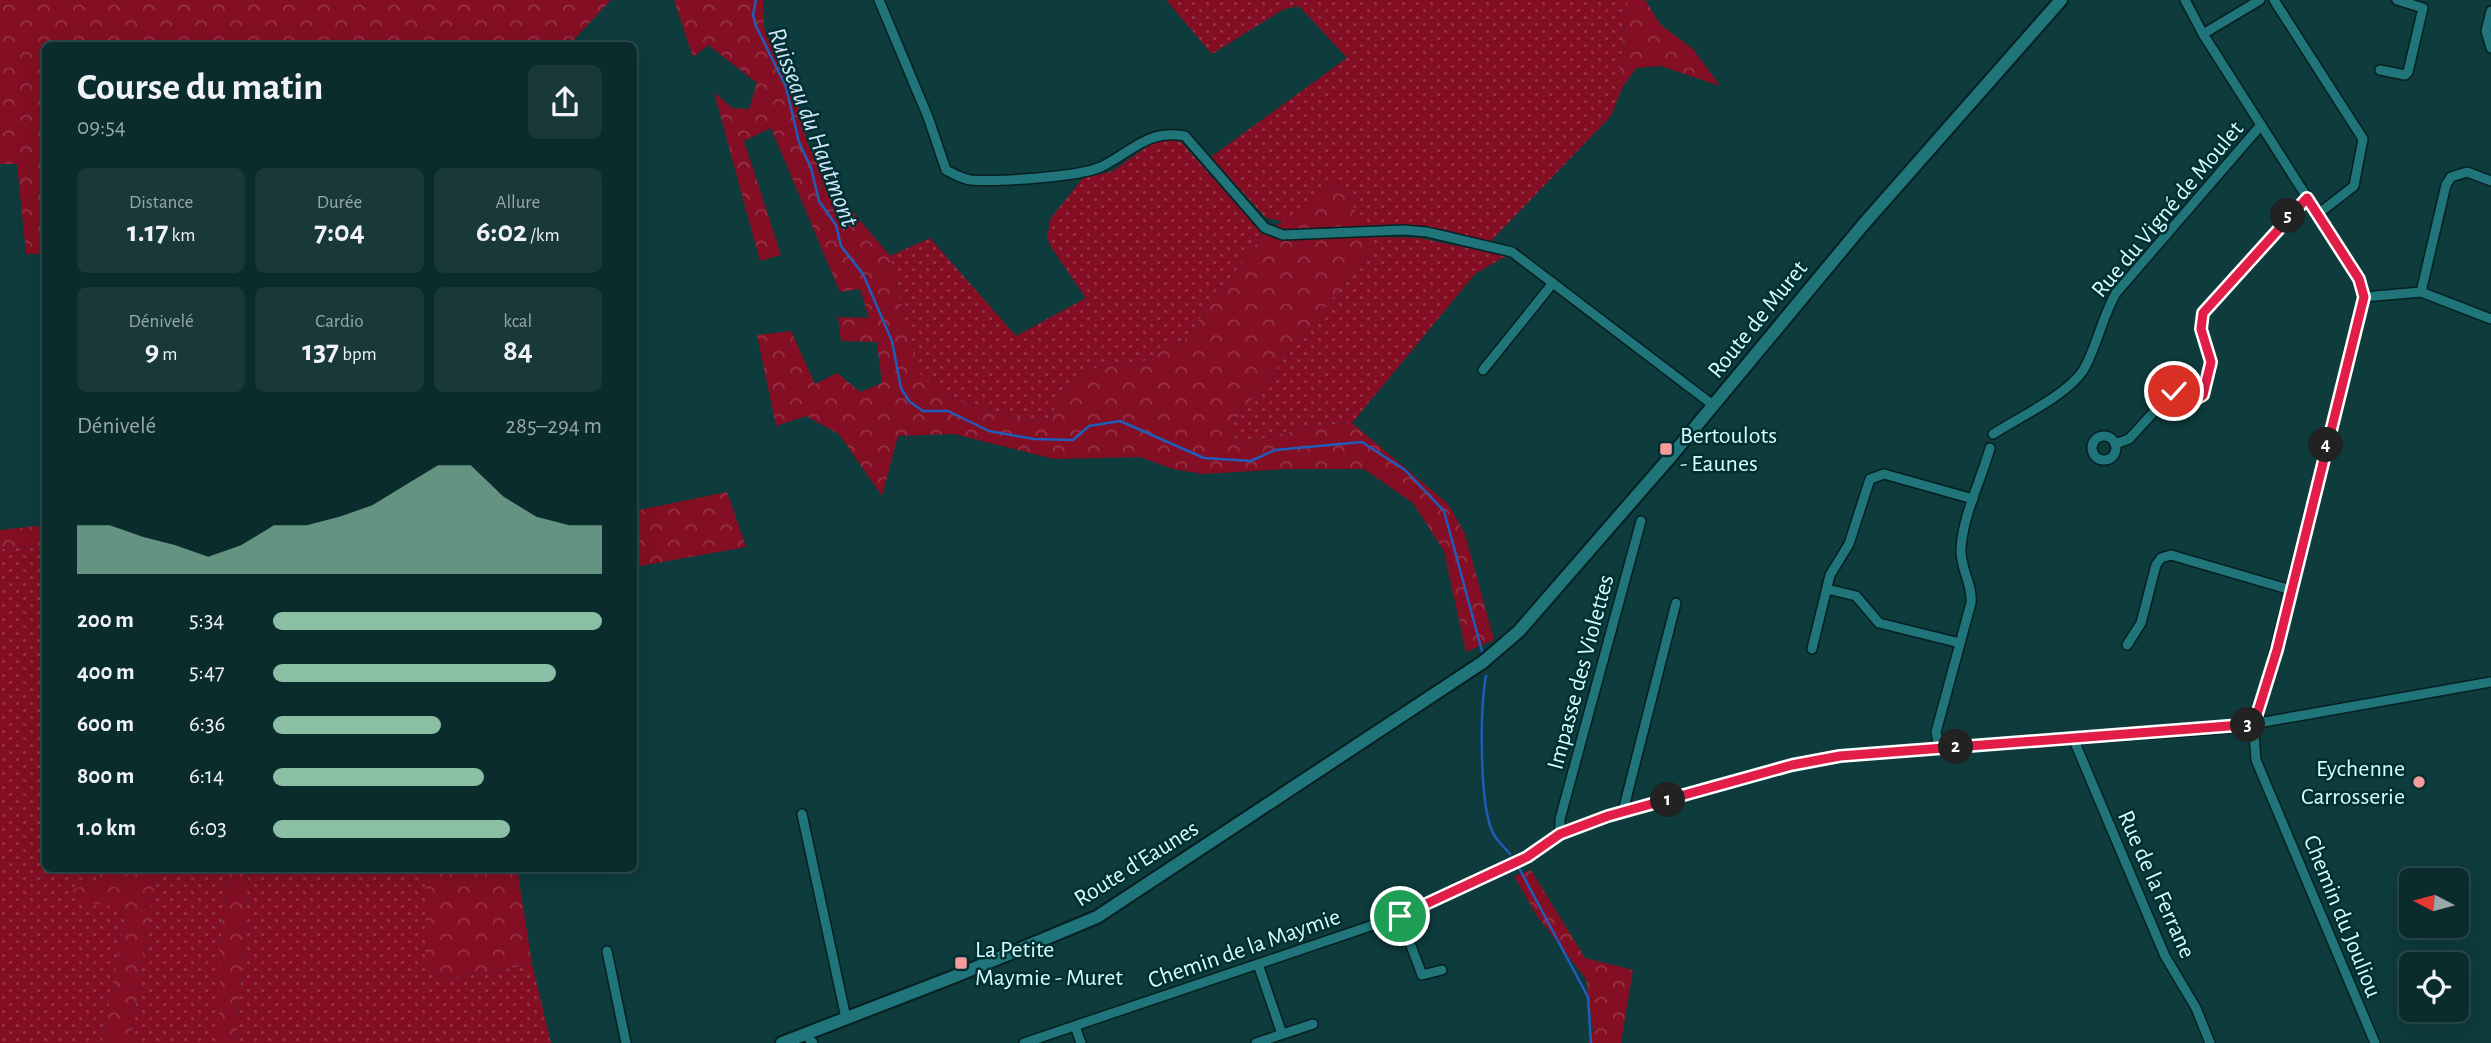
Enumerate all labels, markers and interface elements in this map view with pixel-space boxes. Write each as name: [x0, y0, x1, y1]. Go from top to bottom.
water label: Ruisseau du Hautmont: [763, 24, 863, 231]
button: share: [528, 65, 602, 139]
text: Course du matin: [77, 69, 323, 107]
text: 09:54: [77, 116, 126, 139]
street label: Rue du Vigné de Moulet: [2087, 117, 2248, 302]
text: Distance: [129, 193, 193, 212]
text: Durée: [317, 193, 362, 212]
text: Allure: [495, 193, 540, 212]
pin: 5: [2270, 198, 2306, 234]
text: 5: [2283, 206, 2292, 225]
text: 1.17: [127, 217, 168, 247]
text: 7:04: [314, 217, 365, 247]
text: 6:02: [476, 217, 527, 247]
text: km: [168, 226, 195, 245]
text: /km: [527, 226, 560, 245]
street label: Route de Muret: [1703, 256, 1812, 383]
text: Dénivelé: [128, 312, 194, 331]
text: Cardio: [315, 312, 364, 331]
text: kcal: [503, 312, 532, 331]
text: 9: [145, 336, 159, 366]
text: 137: [302, 336, 339, 366]
text: 84: [503, 336, 533, 366]
text: m: [159, 345, 178, 364]
text: bpm: [339, 345, 377, 364]
pin: [2144, 361, 2204, 421]
icon: check: [2155, 372, 2193, 410]
text: Dénivelé: [77, 415, 156, 438]
text: 285–294 m: [506, 415, 602, 438]
place label: Bertoulots - Eaunes: [1680, 424, 1777, 476]
pin: 4: [2308, 428, 2344, 462]
text: 4: [2321, 435, 2330, 454]
marker: Bertoulots - Eaunes: [1658, 441, 1674, 457]
street label: Impasse des Violettes: [1543, 572, 1619, 772]
text: 200 m: [77, 609, 134, 632]
text: 5:34: [189, 609, 224, 632]
text: 400 m: [77, 661, 135, 684]
text: 5:47: [189, 661, 225, 684]
pin: 3: [2230, 708, 2266, 742]
text: 600 m: [77, 713, 134, 736]
text: 6:36: [189, 713, 225, 736]
text: 3: [2243, 715, 2252, 734]
pin: 2: [1938, 730, 1974, 764]
text: 2: [1951, 737, 1960, 756]
place label: Eychenne Carrosserie: [2301, 757, 2405, 809]
text: 800 m: [77, 765, 134, 788]
text: 6:14: [189, 765, 224, 788]
marker: Eychenne Carrosserie: [2411, 774, 2427, 790]
pin: 1: [1650, 782, 1686, 818]
text: 1: [1664, 790, 1671, 809]
street label: Rue de la Ferrane: [2113, 807, 2199, 962]
street label: Route d'Eaunes: [1070, 816, 1203, 912]
text: 1.0 km: [77, 817, 136, 840]
text: 6:03: [189, 817, 227, 840]
street label: Chemin du Jouliou: [2299, 832, 2386, 1001]
north arrow: [2399, 868, 2469, 938]
map controls: [2399, 868, 2469, 1022]
pin: [1370, 886, 1430, 946]
icon: arrive: [1381, 897, 1419, 935]
street label: Chemin de la Maymie: [1145, 905, 1344, 993]
place label: La Petite Maymie - Muret: [975, 938, 1123, 990]
button: locate: [2399, 952, 2469, 1022]
marker: La Petite Maymie - Muret: [953, 955, 969, 971]

